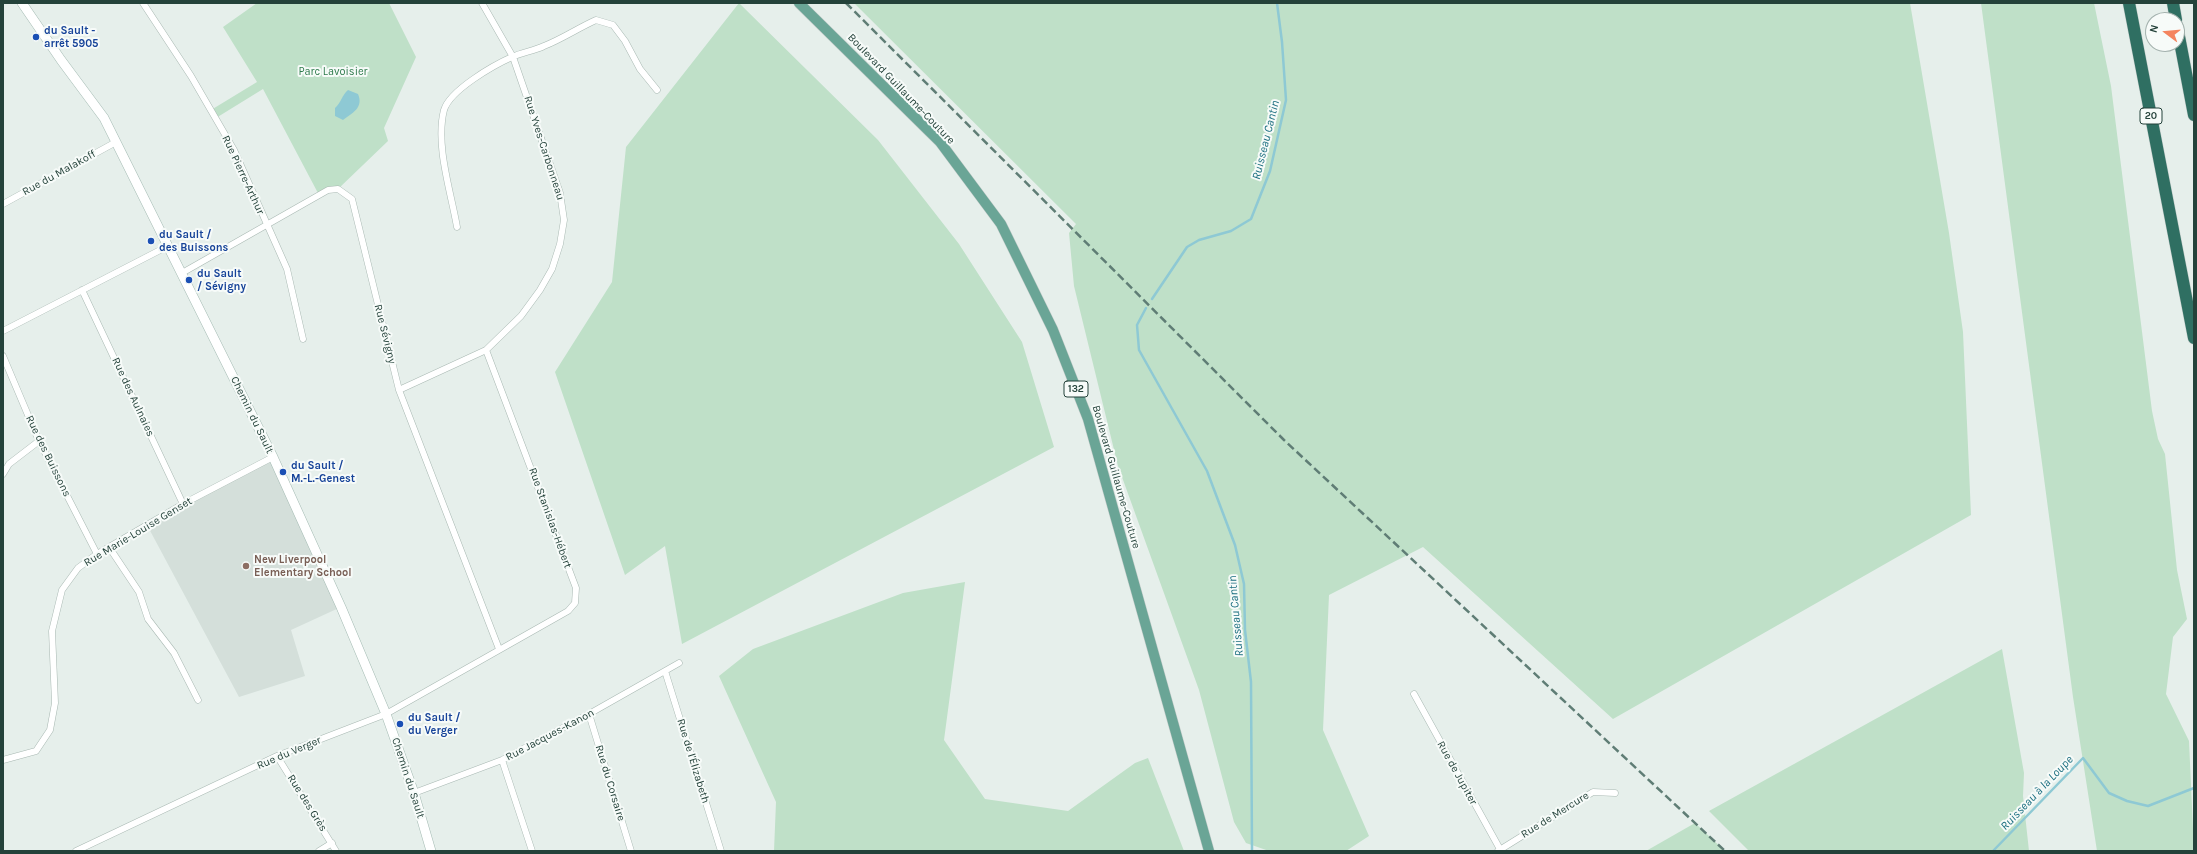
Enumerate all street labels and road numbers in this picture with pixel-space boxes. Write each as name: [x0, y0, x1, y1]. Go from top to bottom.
street label: Boulevard Guillaume-Couture: [845, 31, 957, 147]
street label: Rue Yves-Carbonneau: [521, 94, 567, 202]
road number: 20: [2140, 108, 2162, 124]
street label: Rue Pierre-Arthur: [219, 133, 267, 217]
street label: Rue du Malakoff: [20, 147, 98, 199]
street label: Rue Sévigny: [371, 303, 399, 365]
street label: Rue des Aulnaies: [109, 355, 157, 439]
street label: Chemin du Sault: [228, 374, 276, 456]
road number: 132: [1064, 381, 1088, 397]
street label: Boulevard Guillaume-Couture: [1089, 404, 1143, 550]
street label: Rue des Buissons: [23, 413, 73, 499]
street label: Rue Stanislas-Hébert: [526, 466, 574, 570]
street label: Rue Marie-Louise Genset: [82, 494, 194, 570]
street label: Rue Jacques-Kanon: [504, 706, 596, 764]
street label: Rue de l'Élizabeth: [674, 717, 712, 805]
street label: Rue du Verger: [255, 734, 323, 772]
street label: Chemin du Sault: [389, 736, 427, 820]
street label: Rue de Jupiter: [1434, 739, 1480, 807]
street label: Rue du Corsaire: [592, 743, 628, 823]
street label: Rue des Grès: [284, 772, 330, 834]
street label: Rue de Mercure: [1519, 789, 1591, 841]

